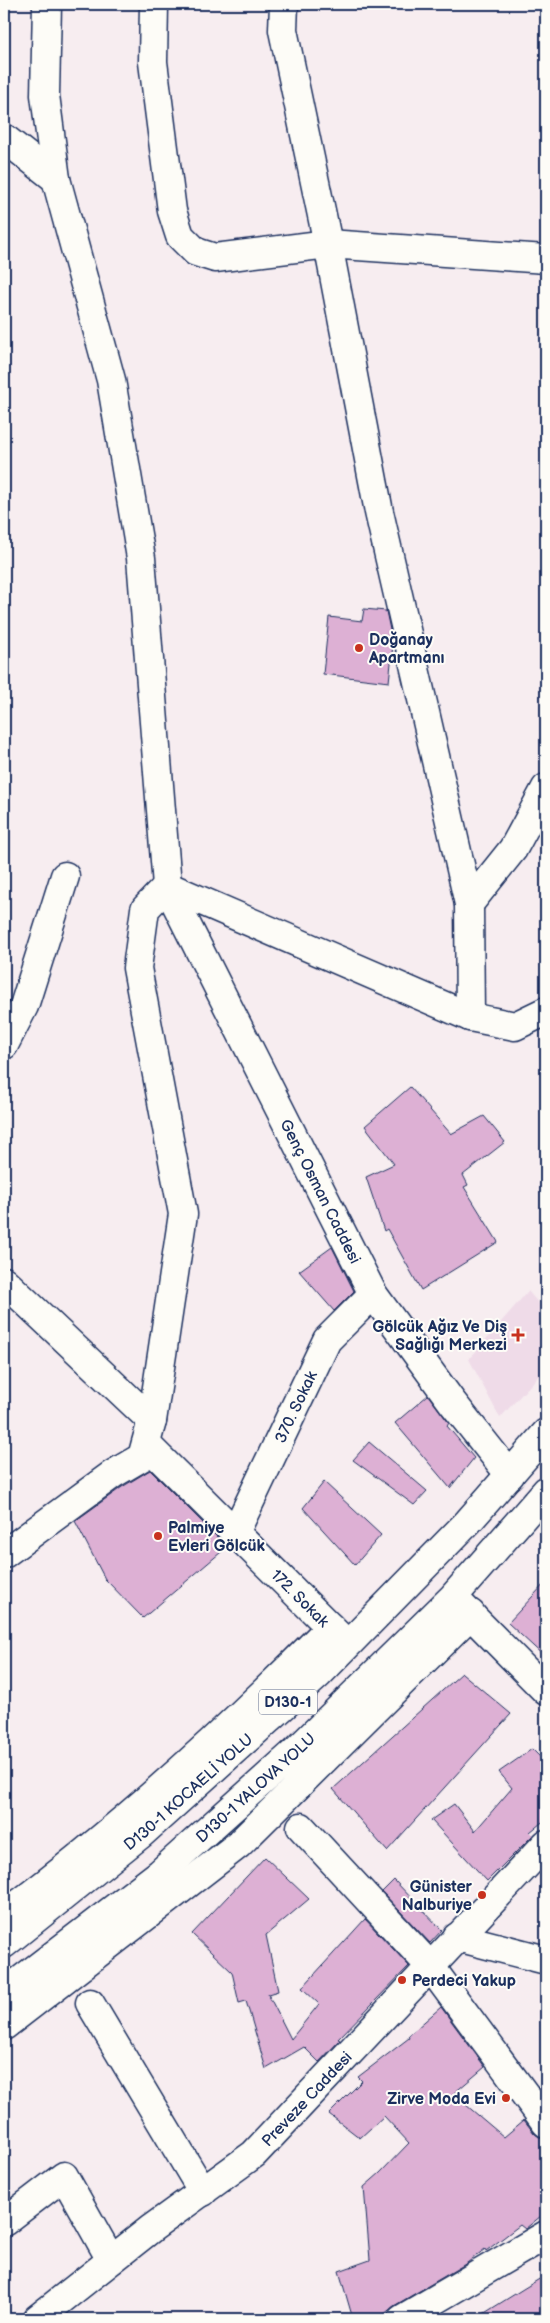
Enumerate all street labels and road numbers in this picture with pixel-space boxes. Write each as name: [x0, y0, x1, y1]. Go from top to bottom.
street label: Genç Osman Caddesi: [275, 1117, 364, 1267]
street label: 370. Sokak: [271, 1368, 322, 1446]
street label: 172. Sokak: [267, 1566, 332, 1632]
road number: D130-1: [259, 1690, 317, 1714]
street label: D130-1 YALOVA YOLU: [193, 1729, 320, 1847]
street label: D130-1 KOCAELİ YOLU: [121, 1730, 257, 1855]
street label: Preveze Caddesi: [258, 2048, 357, 2151]

